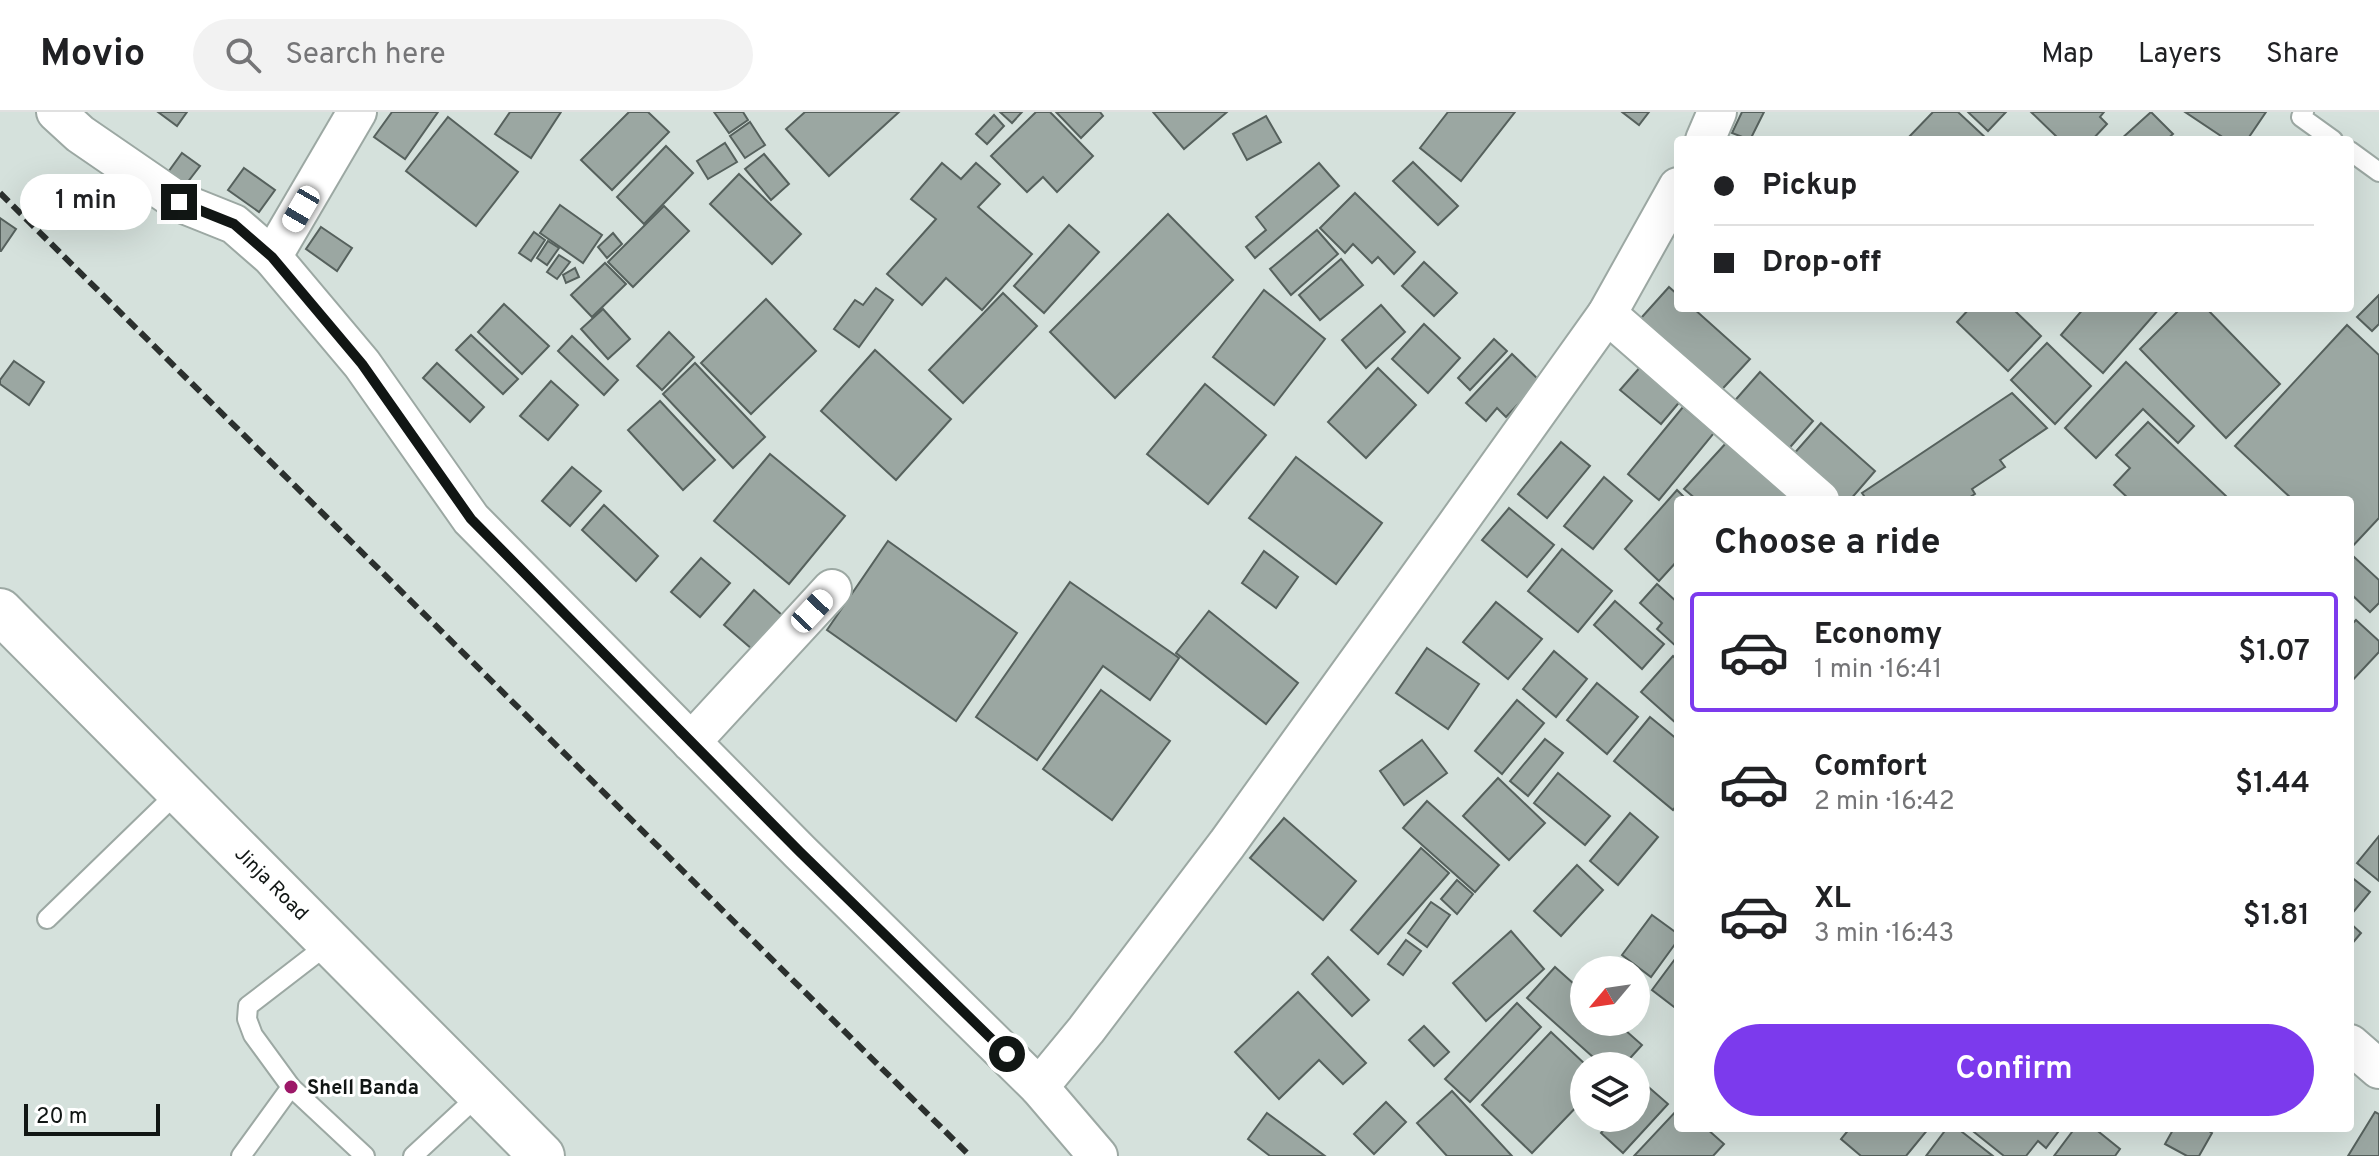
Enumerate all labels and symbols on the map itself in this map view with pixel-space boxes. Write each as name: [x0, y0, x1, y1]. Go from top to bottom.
callout: 1 min: [19, 174, 151, 230]
car: [279, 182, 323, 236]
route end: [161, 184, 197, 220]
car: [787, 585, 837, 637]
street label: Jinja Road: [228, 842, 313, 927]
north arrow: [1570, 956, 1650, 1036]
route start: [989, 1036, 1025, 1072]
place label: Shell Banda: [307, 1076, 419, 1102]
marker: Shell Banda: [282, 1078, 300, 1096]
scale bar: [24, 1100, 160, 1136]

